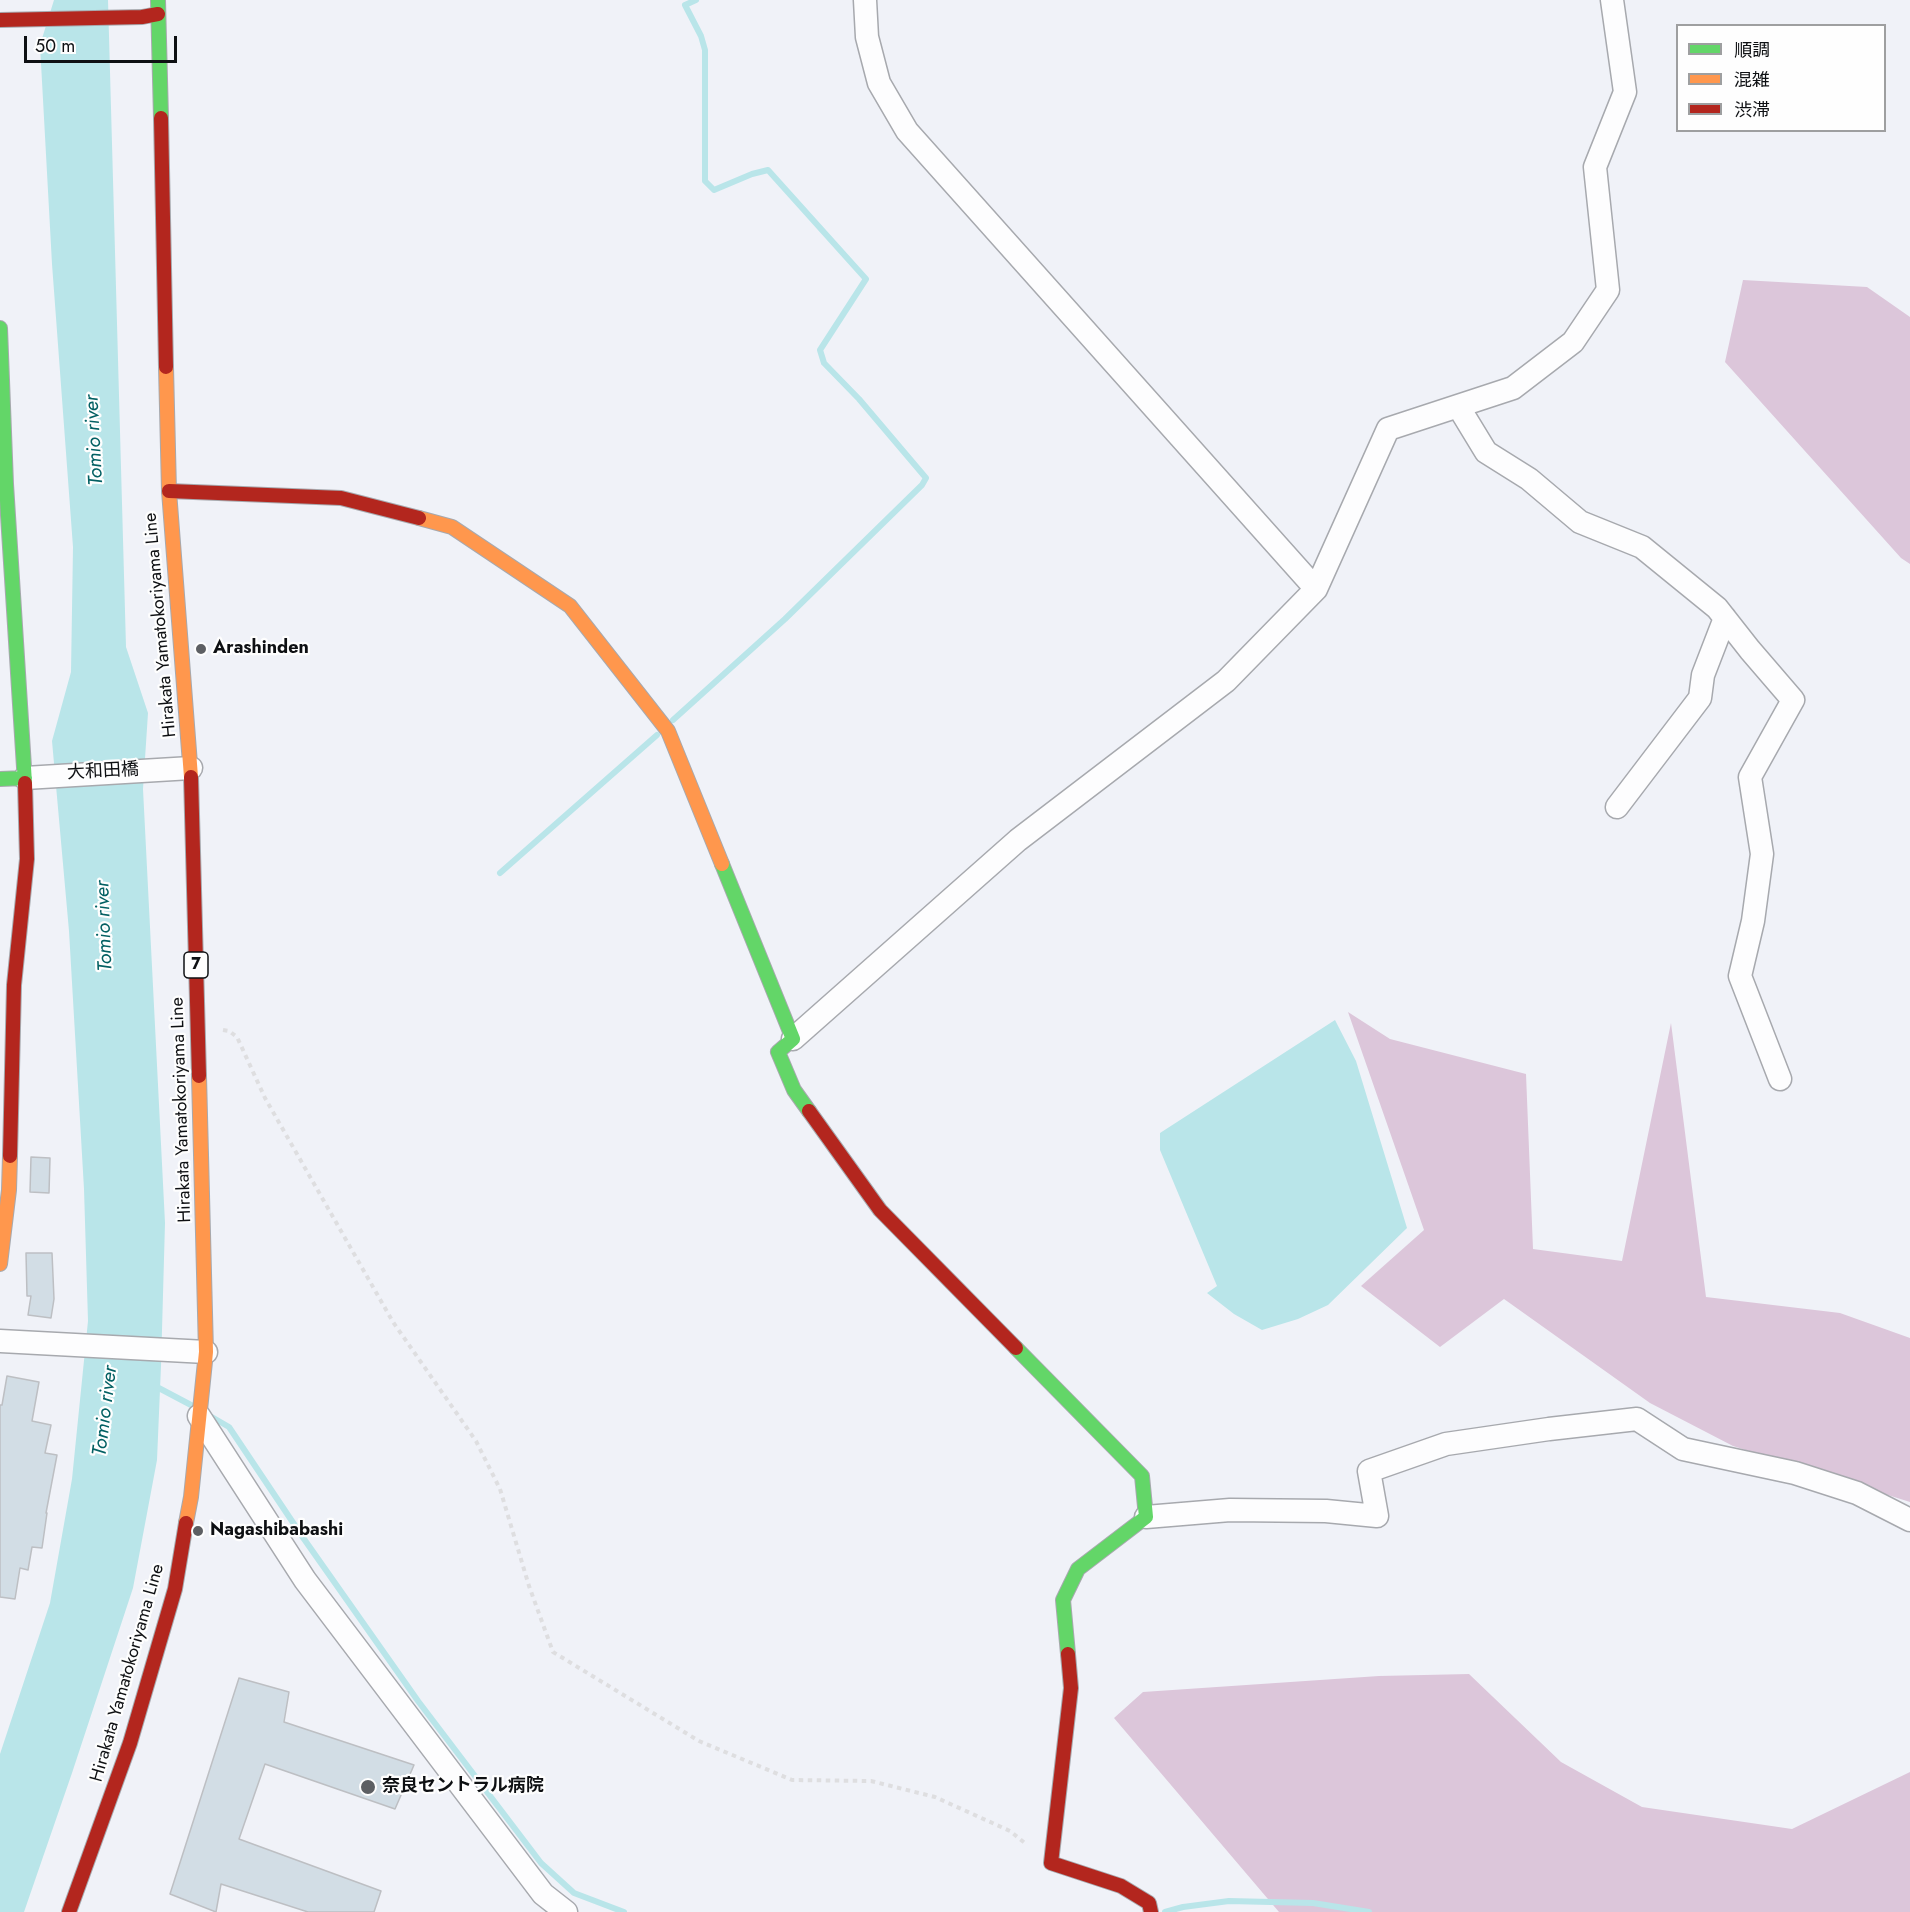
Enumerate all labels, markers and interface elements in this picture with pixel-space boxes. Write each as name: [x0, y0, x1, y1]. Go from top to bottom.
scale bar: [27, 24, 180, 62]
legend: [1676, 24, 1886, 132]
text: 50 m: [35, 33, 75, 59]
text: 順調: [1734, 37, 1770, 63]
text: 混雑: [1734, 67, 1770, 93]
text: 渋滞: [1734, 97, 1770, 123]
water label: Tomio river: [81, 394, 109, 486]
street label: Hirakata Yamatokoriyama Line: [140, 512, 182, 738]
place label: Arashinden: [213, 638, 309, 660]
marker: Arashinden: [194, 642, 208, 656]
street label: 大和田橋: [66, 759, 140, 785]
water label: Tomio river: [91, 880, 119, 972]
road number: 7: [184, 952, 208, 978]
street label: Hirakata Yamatokoriyama Line: [167, 997, 197, 1223]
water label: Tomio river: [89, 1364, 123, 1458]
place label: Nagashibabashi: [210, 1520, 343, 1542]
marker: Nagashibabashi: [191, 1524, 205, 1538]
street label: Hirakata Yamatokoriyama Line: [87, 1562, 169, 1784]
place label: 奈良セントラル病院: [382, 1776, 544, 1798]
marker: 奈良セントラル病院: [359, 1778, 377, 1796]

